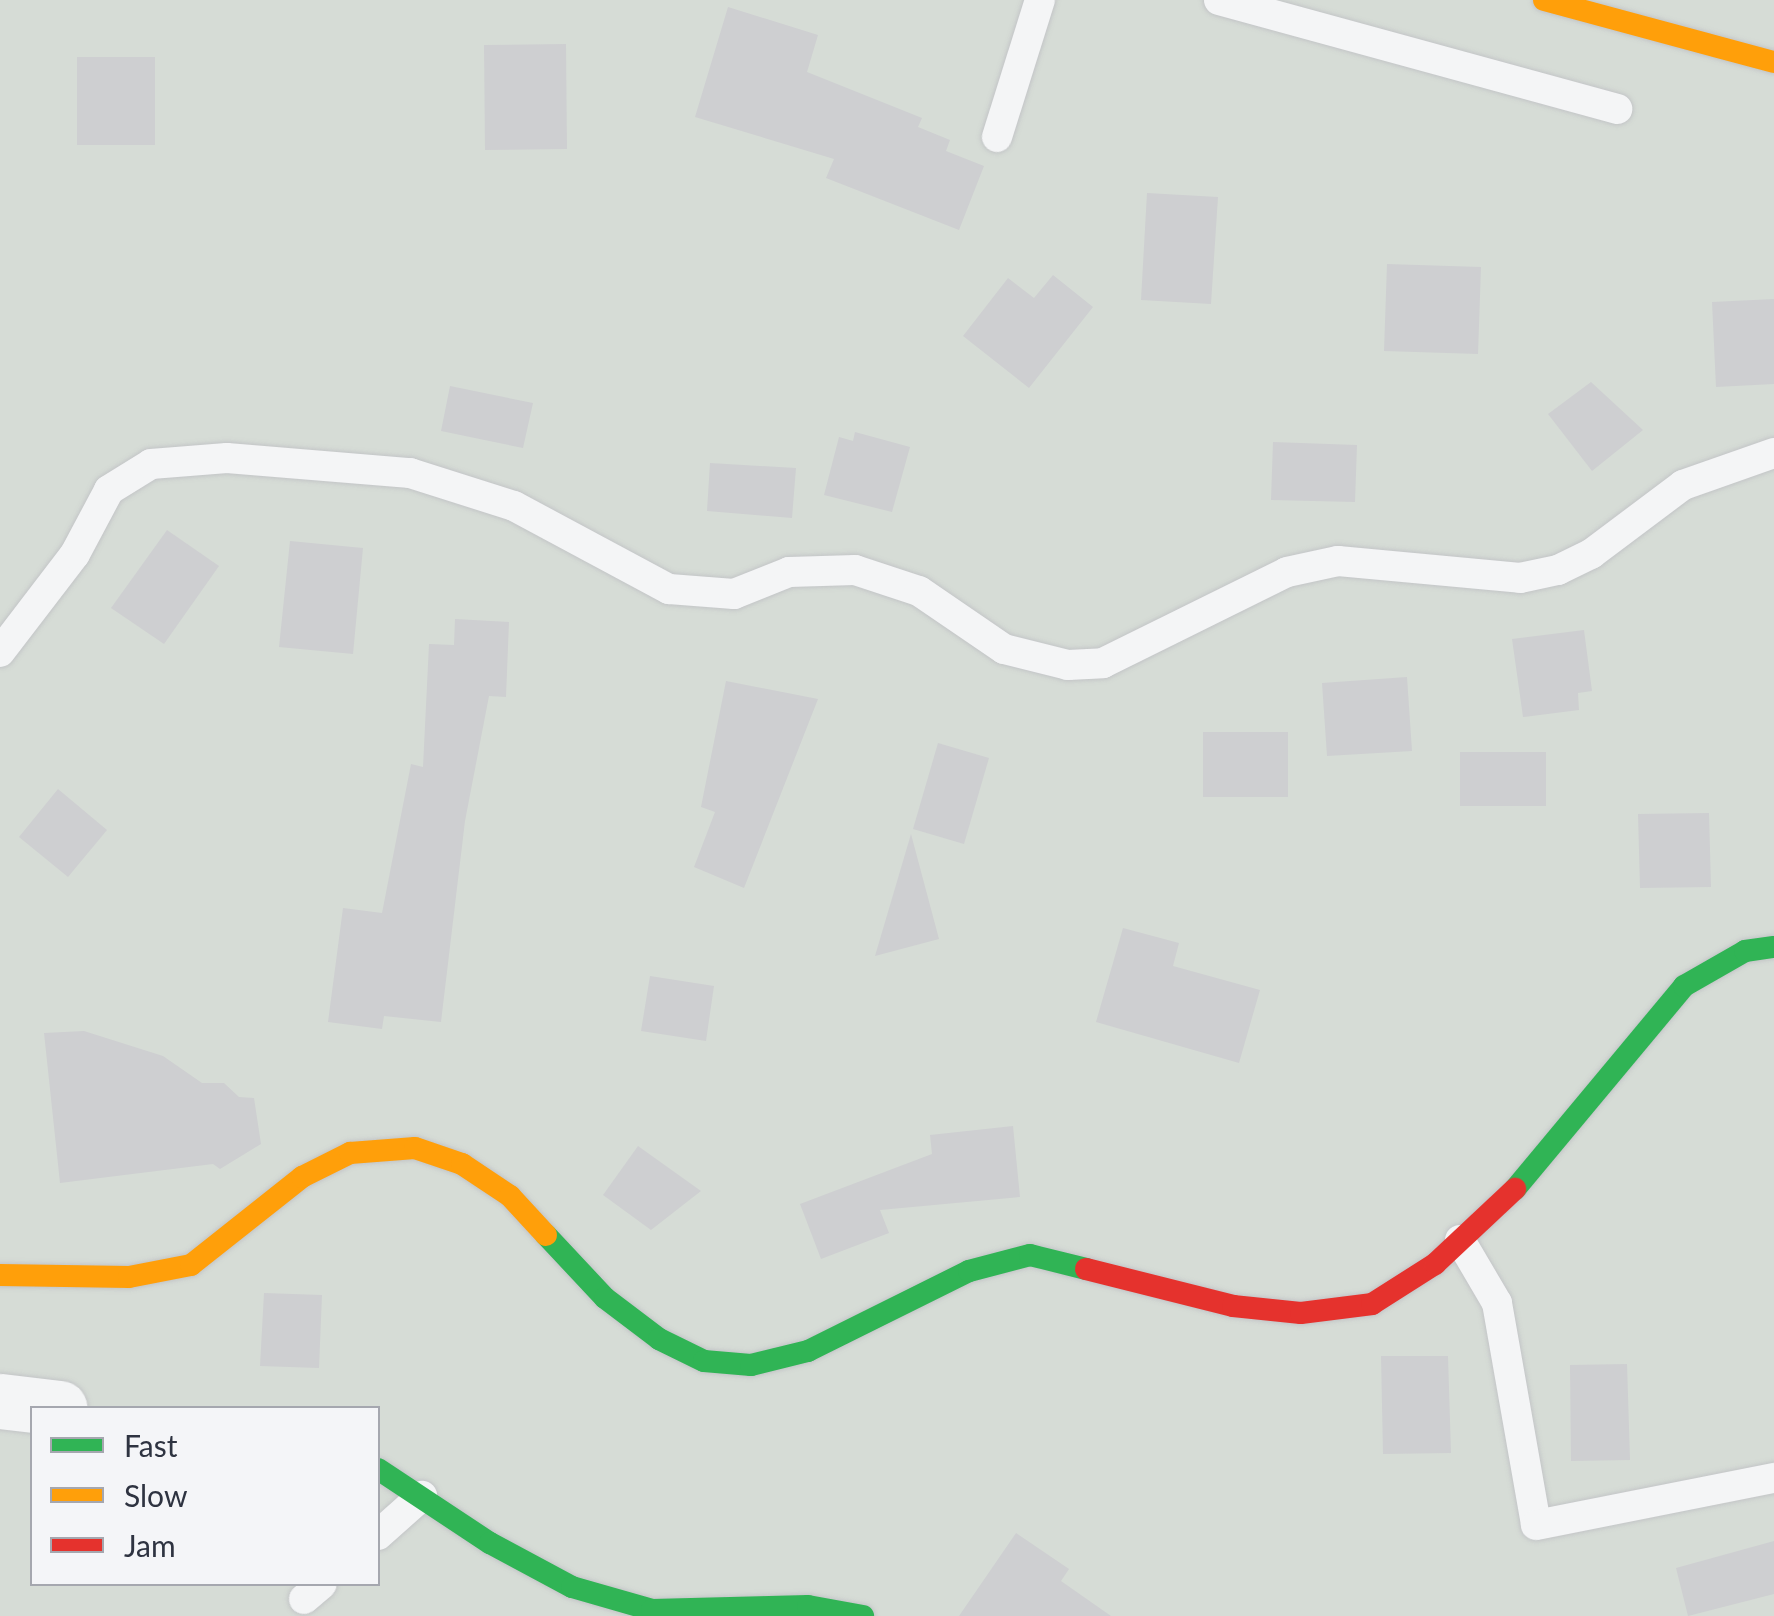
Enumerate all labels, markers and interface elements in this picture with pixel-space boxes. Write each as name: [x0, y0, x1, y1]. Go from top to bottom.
legend: [30, 1406, 380, 1586]
text: Fast: [124, 1427, 178, 1463]
text: Slow: [124, 1477, 187, 1513]
text: Jam: [124, 1527, 176, 1563]

